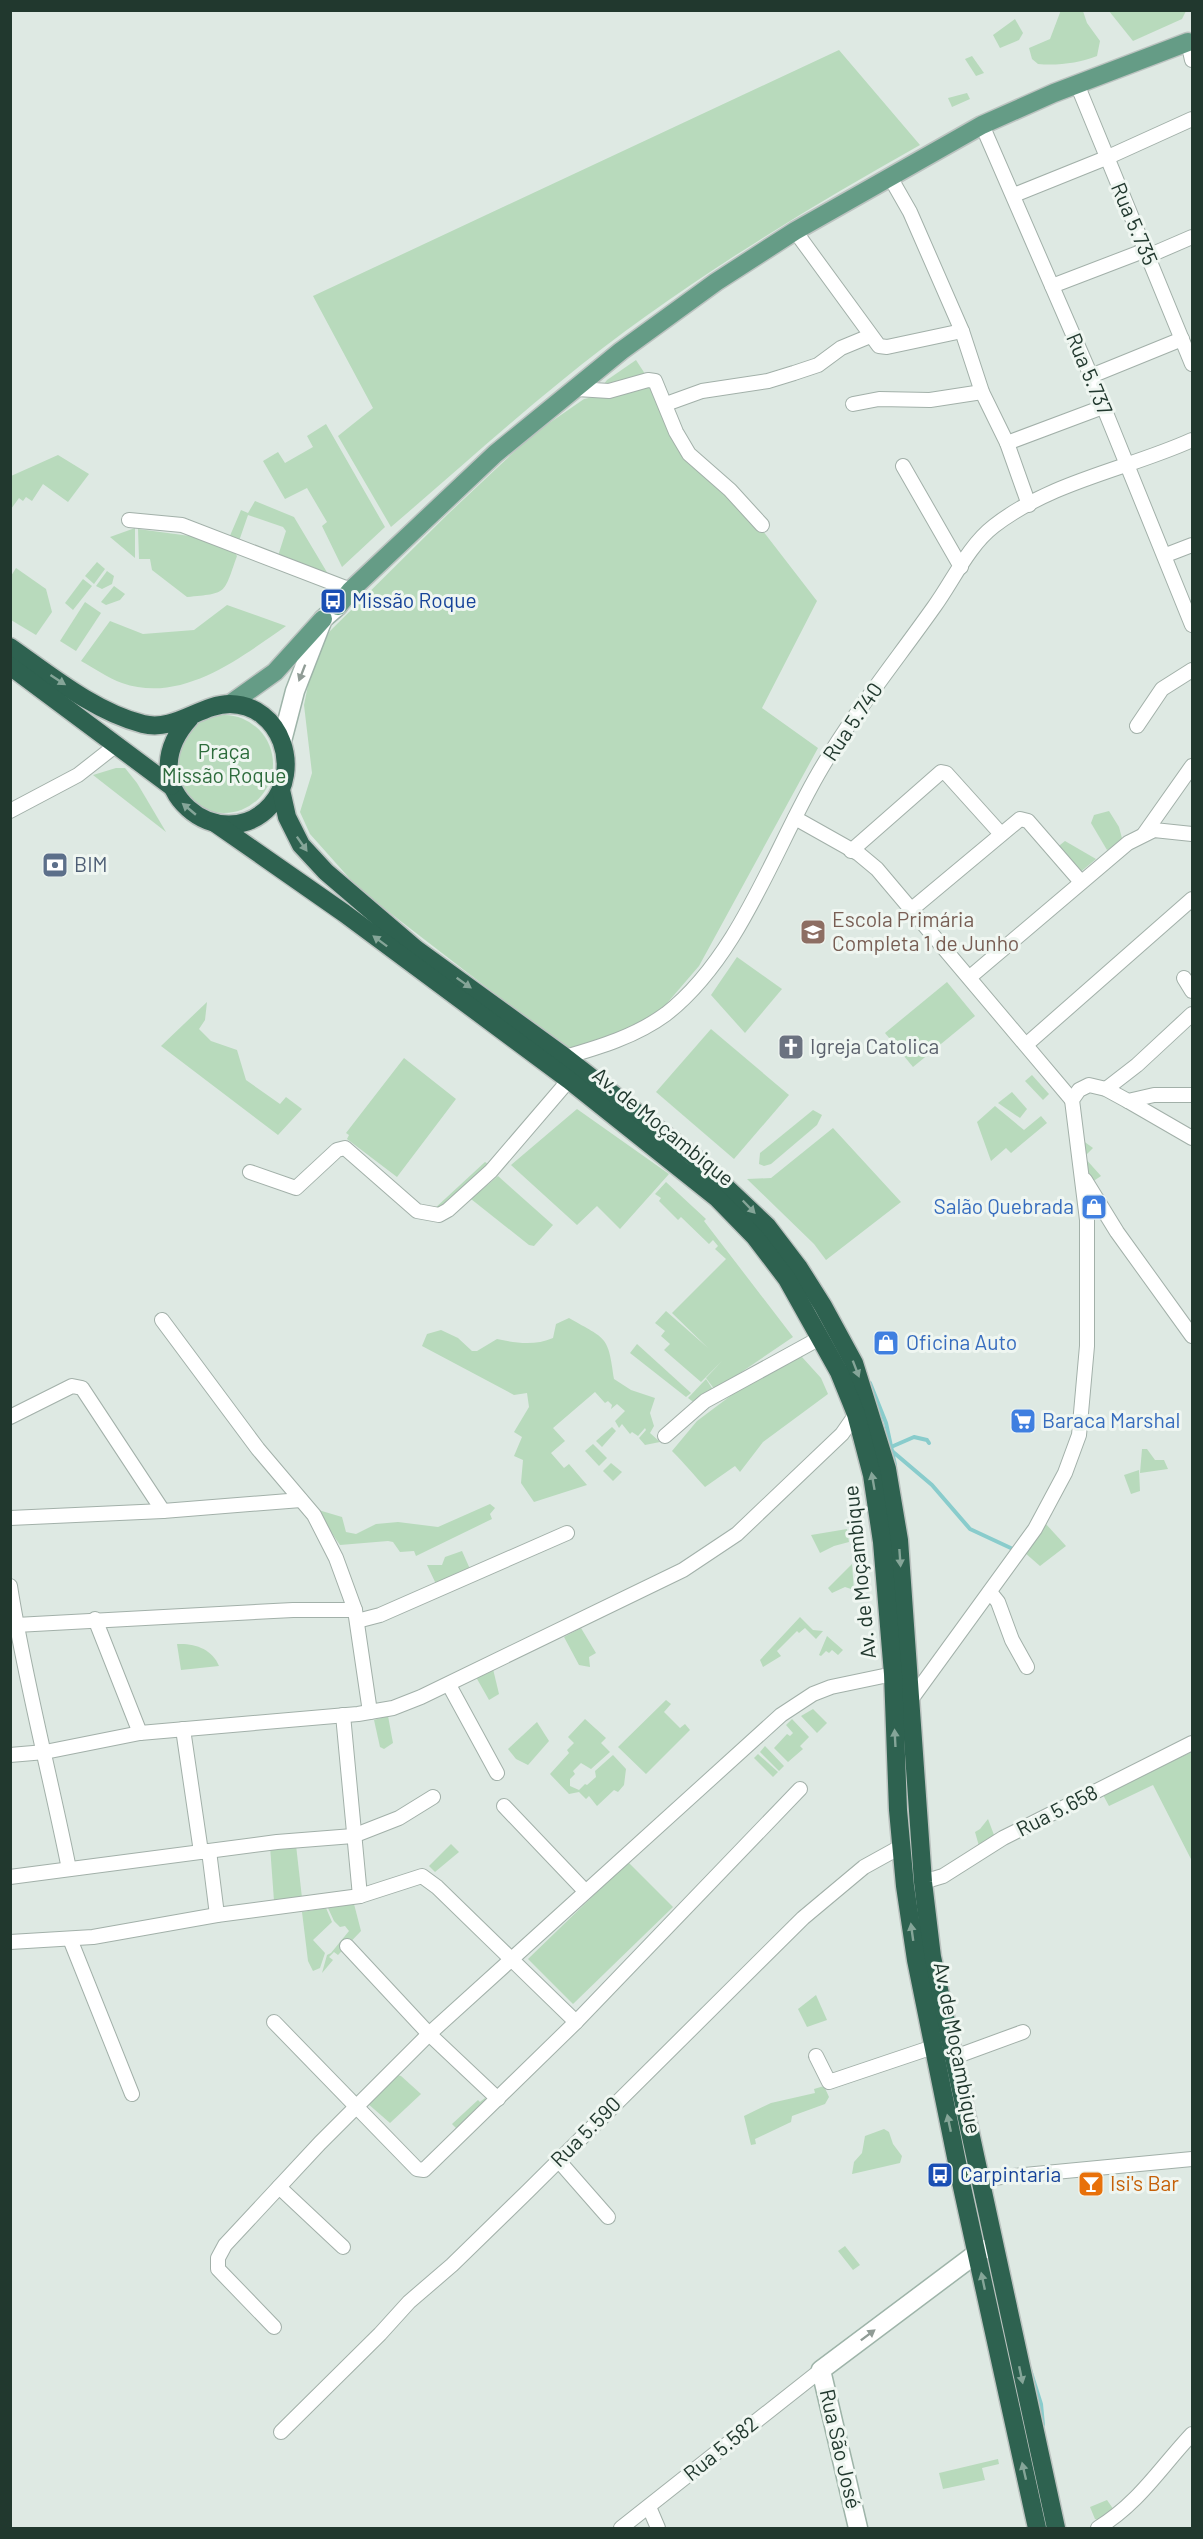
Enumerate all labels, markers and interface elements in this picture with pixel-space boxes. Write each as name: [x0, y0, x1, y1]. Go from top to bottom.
street label: Rua 5.735: [1107, 178, 1164, 268]
street label: Rua 5.737: [1062, 329, 1119, 418]
bus stop icon: Missão Roque: [318, 586, 348, 616]
place label: Missão Roque: [352, 587, 477, 612]
one-way arrow: [297, 665, 307, 683]
one-way arrow: [50, 675, 66, 686]
street label: Rua 5.740: [816, 677, 887, 765]
park label: Praça Missão Roque: [162, 738, 286, 787]
one-way arrow: [181, 803, 197, 816]
one-way arrow: [296, 835, 308, 851]
bank icon: BIM: [40, 850, 70, 880]
place label: BIM: [74, 851, 108, 876]
place label: Escola Primária Completa 1 de Junho: [832, 906, 1019, 955]
school or university icon: Escola Primária Completa 1 de Junho: [798, 917, 828, 947]
one-way arrow: [373, 935, 389, 947]
one-way arrow: [455, 977, 471, 989]
church icon: Igreja Catolica: [776, 1032, 806, 1062]
place label: Igreja Catolica: [810, 1033, 939, 1058]
street label: Av. de Moçambique: [588, 1061, 740, 1190]
shop icon: Salão Quebrada: [1079, 1192, 1109, 1222]
place label: Salão Quebrada: [933, 1193, 1074, 1218]
one-way arrow: [741, 1200, 755, 1214]
shop icon: Oficina Auto: [871, 1328, 901, 1358]
place label: Oficina Auto: [906, 1329, 1017, 1354]
one-way arrow: [851, 1360, 861, 1378]
supermarket icon: Baraca Marshal: [1008, 1406, 1038, 1436]
place label: Baraca Marshal: [1042, 1407, 1180, 1432]
one-way arrow: [868, 1471, 877, 1490]
street label: Av. de Moçambique: [837, 1484, 880, 1660]
one-way arrow: [895, 1548, 905, 1567]
one-way arrow: [890, 1728, 899, 1747]
street label: Rua 5.658: [1011, 1778, 1101, 1841]
one-way arrow: [908, 1922, 917, 1941]
street label: Av. de Moçambique: [930, 1960, 987, 2136]
street label: Rua 5.590: [545, 2091, 625, 2171]
one-way arrow: [943, 2114, 953, 2132]
bus stop icon: Carpintaria: [925, 2160, 955, 2190]
place label: Carpintaria: [960, 2161, 1061, 2186]
bar icon: Isi's Bar: [1076, 2169, 1106, 2199]
place label: Isi's Bar: [1110, 2170, 1179, 2195]
one-way arrow: [977, 2272, 987, 2290]
one-way arrow: [860, 2329, 875, 2341]
one-way arrow: [1017, 2366, 1027, 2384]
street label: Rua São José: [816, 2386, 867, 2511]
street label: Rua 5.582: [678, 2410, 762, 2485]
one-way arrow: [1019, 2462, 1028, 2481]

